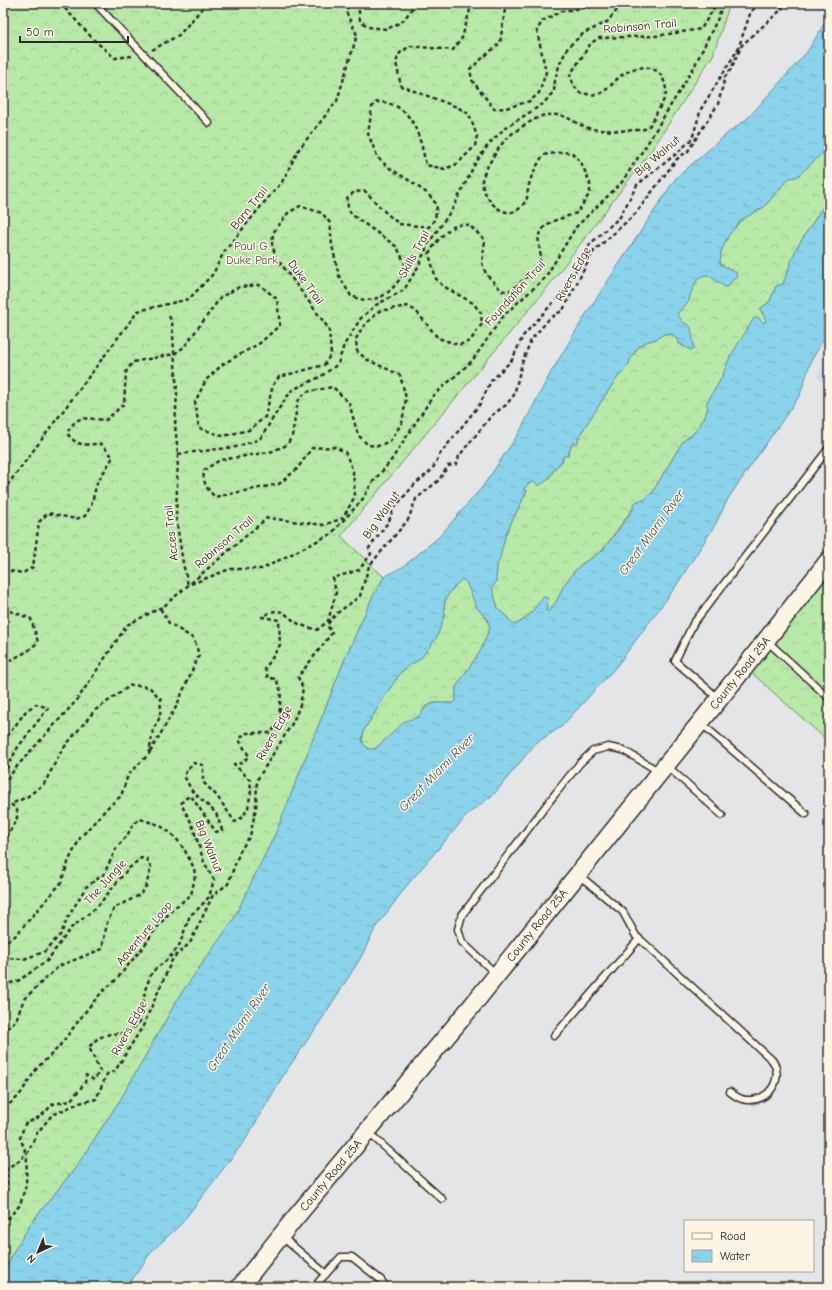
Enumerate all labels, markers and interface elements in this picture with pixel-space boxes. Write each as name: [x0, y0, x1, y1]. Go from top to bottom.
street label: Robinson Trail: [603, 16, 677, 36]
scale bar: [20, 18, 128, 44]
text: 50 m: [26, 25, 54, 39]
street label: Big Walnut: [631, 133, 683, 179]
street label: Barn Trail: [227, 184, 271, 232]
street label: Skills Trail: [395, 228, 433, 280]
park label: Paul G. Duke Park: [226, 239, 278, 267]
street label: Rivers Edge: [552, 244, 594, 304]
street label: Duke Trail: [285, 257, 327, 307]
street label: Foundation Trail: [482, 257, 548, 329]
water label: Great Miami River: [615, 486, 688, 578]
street label: Big Walnut: [359, 488, 403, 542]
street label: Acces Trail: [161, 504, 181, 562]
street label: Robinson Trail: [192, 513, 256, 571]
street label: County Road 25A: [707, 634, 773, 712]
street label: Rivers Edge: [253, 703, 295, 763]
water label: Great Miami River: [395, 730, 478, 814]
street label: Big Walnut: [192, 818, 226, 875]
street label: The Jungle: [81, 857, 129, 907]
street label: County Road 25A: [503, 886, 570, 964]
street label: Adventure Loop: [113, 898, 175, 968]
water label: Great Miami River: [204, 980, 274, 1074]
street label: Rivers Edge: [108, 998, 150, 1058]
street label: County Road 25A: [297, 1136, 365, 1214]
legend: [684, 1220, 814, 1272]
text: Road: [720, 1229, 746, 1243]
north arrow: [18, 1232, 58, 1272]
text: Water: [720, 1249, 750, 1263]
text: N: [24, 1252, 39, 1266]

